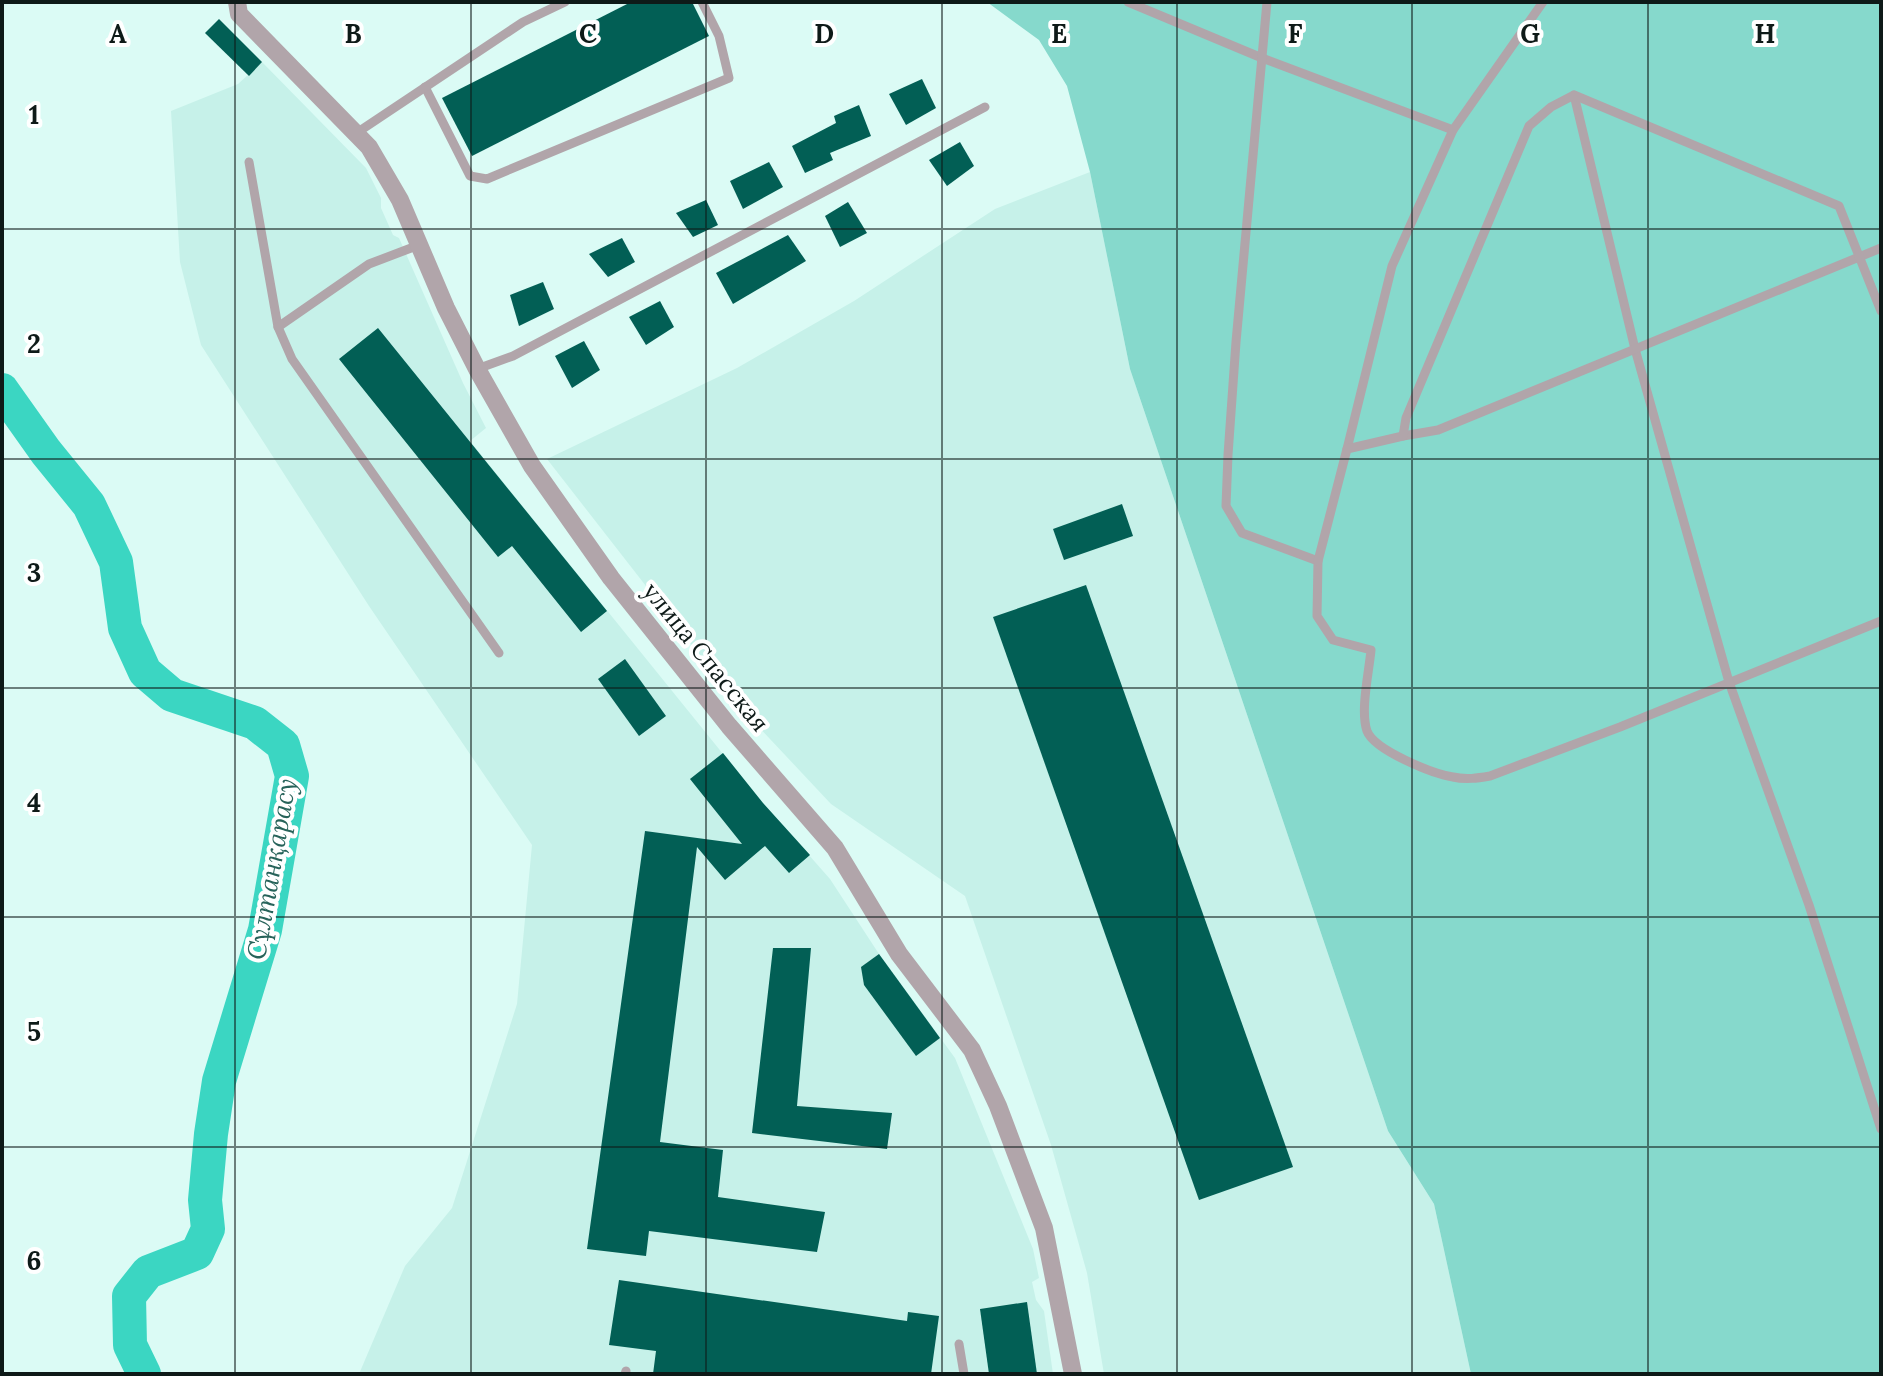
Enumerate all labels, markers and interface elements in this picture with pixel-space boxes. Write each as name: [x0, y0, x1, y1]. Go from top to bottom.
text: A: [109, 17, 127, 50]
text: B: [344, 17, 362, 50]
text: C: [579, 17, 597, 50]
text: D: [814, 17, 834, 50]
text: E: [1051, 17, 1067, 50]
text: F: [1288, 17, 1303, 50]
text: G: [1520, 17, 1540, 50]
text: H: [1755, 17, 1775, 50]
text: 1: [29, 98, 39, 131]
text: 2: [27, 327, 41, 360]
text: 3: [27, 556, 41, 589]
street label: улица Спасская: [636, 576, 776, 738]
water label: Сұлтанқарасу: [239, 776, 303, 962]
text: 4: [27, 786, 41, 819]
text: 5: [27, 1015, 41, 1048]
text: 6: [27, 1244, 41, 1277]

